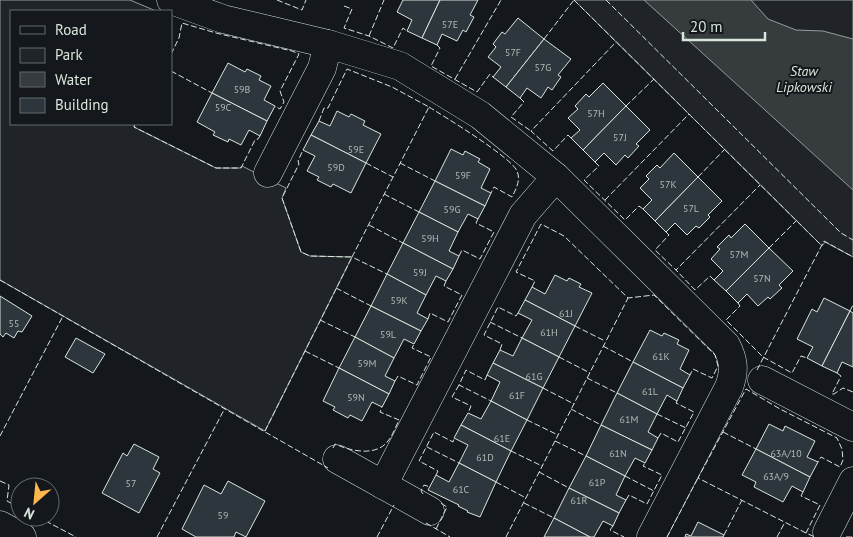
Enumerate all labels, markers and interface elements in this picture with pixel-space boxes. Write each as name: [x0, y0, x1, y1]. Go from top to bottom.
legend: [10, 10, 172, 125]
scale bar: [683, 10, 766, 42]
text: 20 m: [690, 17, 723, 36]
house number: 57E: [442, 18, 458, 31]
text: Road: [55, 20, 87, 39]
text: Park: [55, 45, 83, 64]
house number: 57F: [505, 46, 521, 59]
house number: 57G: [535, 61, 551, 74]
water label: Staw Lipkowski: [776, 62, 832, 96]
text: Water: [55, 70, 92, 89]
house number: 59B: [234, 83, 251, 96]
text: Building: [55, 95, 109, 114]
house number: 59C: [215, 101, 232, 114]
house number: 57H: [587, 107, 605, 120]
house number: 57J: [613, 131, 627, 144]
house number: 59E: [348, 143, 364, 156]
house number: 59D: [327, 161, 345, 174]
house number: 59F: [455, 169, 471, 182]
house number: 57K: [660, 178, 677, 191]
house number: 57L: [683, 202, 699, 215]
house number: 59G: [443, 203, 461, 216]
house number: 59H: [421, 232, 439, 245]
house number: 57M: [730, 248, 748, 261]
house number: 59J: [413, 266, 427, 279]
house number: 57N: [753, 272, 771, 285]
house number: 59K: [391, 294, 408, 307]
house number: 61J: [559, 307, 573, 320]
house number: 55: [9, 317, 19, 330]
house number: 61H: [540, 326, 558, 339]
house number: 59L: [380, 328, 396, 341]
house number: 61K: [653, 350, 670, 363]
house number: 59M: [358, 357, 376, 370]
house number: 61G: [525, 370, 543, 383]
house number: 61L: [642, 385, 658, 398]
house number: 61F: [509, 389, 525, 402]
house number: 59N: [347, 391, 365, 404]
house number: 61M: [620, 413, 638, 426]
house number: 61E: [494, 432, 510, 445]
house number: 61N: [609, 447, 627, 460]
house number: 63A/10: [770, 447, 802, 460]
house number: 61D: [476, 451, 494, 464]
house number: 63A/9: [763, 470, 789, 483]
house number: 61P: [589, 476, 606, 489]
north arrow: [10, 477, 60, 527]
house number: 57: [126, 477, 136, 490]
house number: 61C: [453, 483, 470, 496]
house number: 61R: [571, 494, 587, 507]
text: N: [21, 503, 37, 524]
house number: 59: [218, 509, 228, 522]

